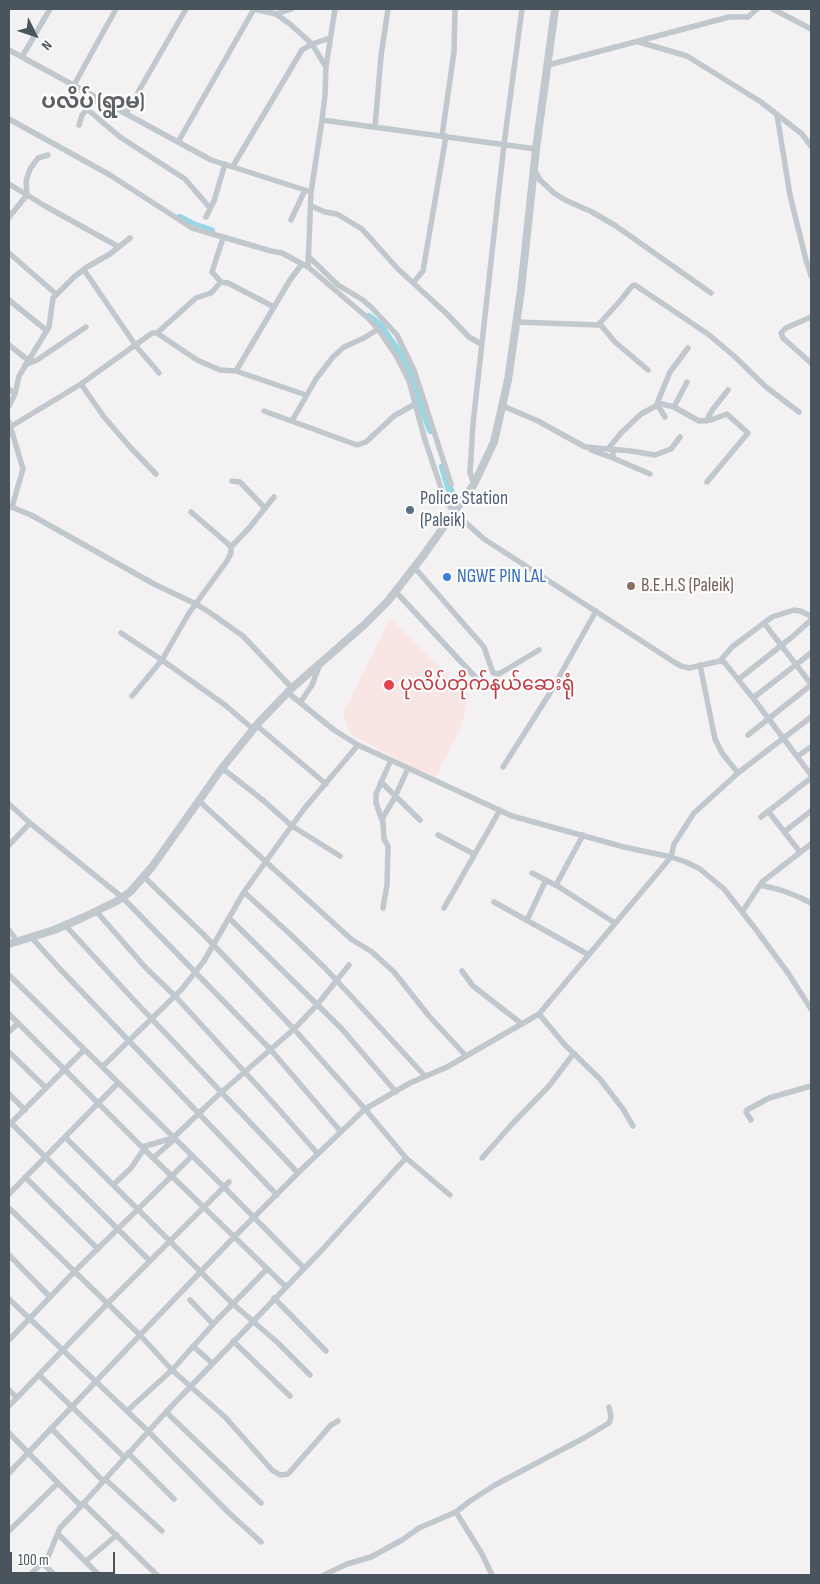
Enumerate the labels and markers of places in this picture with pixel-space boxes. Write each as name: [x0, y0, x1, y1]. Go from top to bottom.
place label: Police Station (Paleik): [420, 488, 508, 532]
marker: Police Station (Paleik): [404, 504, 416, 516]
place label: NGWE PIN LAL: [457, 566, 546, 588]
marker: NGWE PIN LAL: [441, 571, 453, 583]
place label: B.E.H.S (Paleik): [641, 575, 734, 597]
marker: B.E.H.S (Paleik): [625, 580, 637, 592]
place label: ပုလိပ်တိုက်နယ်ဆေးရုံ: [400, 674, 575, 696]
marker: ပုလိပ်တိုက်နယ်ဆေးရုံ: [382, 678, 396, 692]

